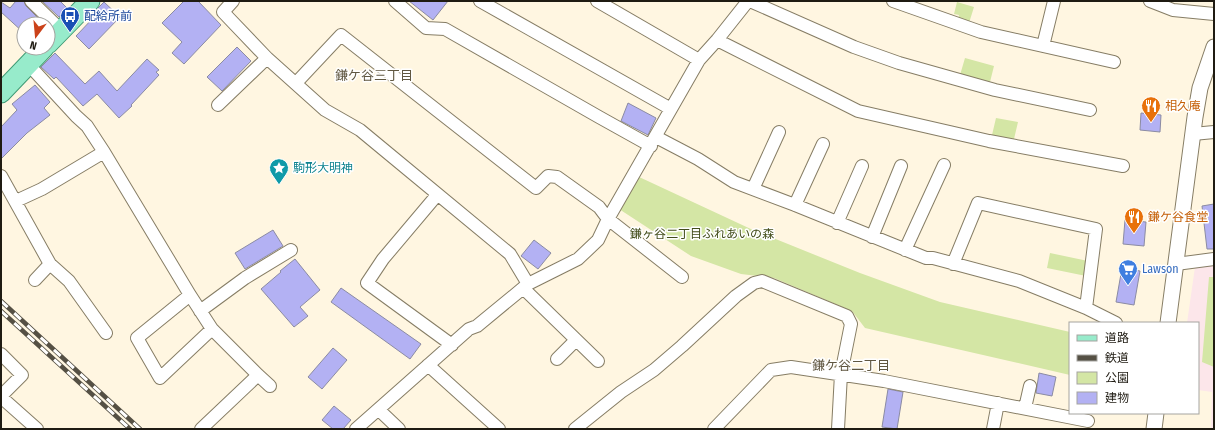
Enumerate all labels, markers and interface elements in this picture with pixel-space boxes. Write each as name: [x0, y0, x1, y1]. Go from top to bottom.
bus stop icon: 配給所前: [59, 5, 81, 33]
place label: 配給所前: [84, 9, 132, 23]
north arrow: [16, 16, 56, 56]
text: N: [28, 38, 38, 52]
district label: 鎌ケ谷三丁目: [335, 68, 413, 83]
restaurant icon: 相久庵: [1140, 95, 1162, 123]
place label: 相久庵: [1165, 99, 1201, 113]
place icon: 駒形大明神: [268, 157, 290, 185]
place label: 駒形大明神: [293, 161, 353, 175]
restaurant icon: 鎌ケ谷食堂: [1123, 206, 1145, 234]
place label: 鎌ケ谷食堂: [1148, 210, 1208, 224]
park label: 鎌ヶ谷二丁目ふれあいの森: [630, 227, 774, 241]
supermarket icon: Lawson: [1117, 258, 1139, 286]
place label: Lawson: [1142, 262, 1179, 276]
legend: [1069, 322, 1199, 414]
text: 道路: [1105, 331, 1129, 345]
text: 鉄道: [1105, 351, 1129, 365]
district label: 鎌ケ谷二丁目: [812, 358, 890, 373]
text: 公園: [1105, 371, 1129, 385]
text: 建物: [1105, 391, 1129, 405]

